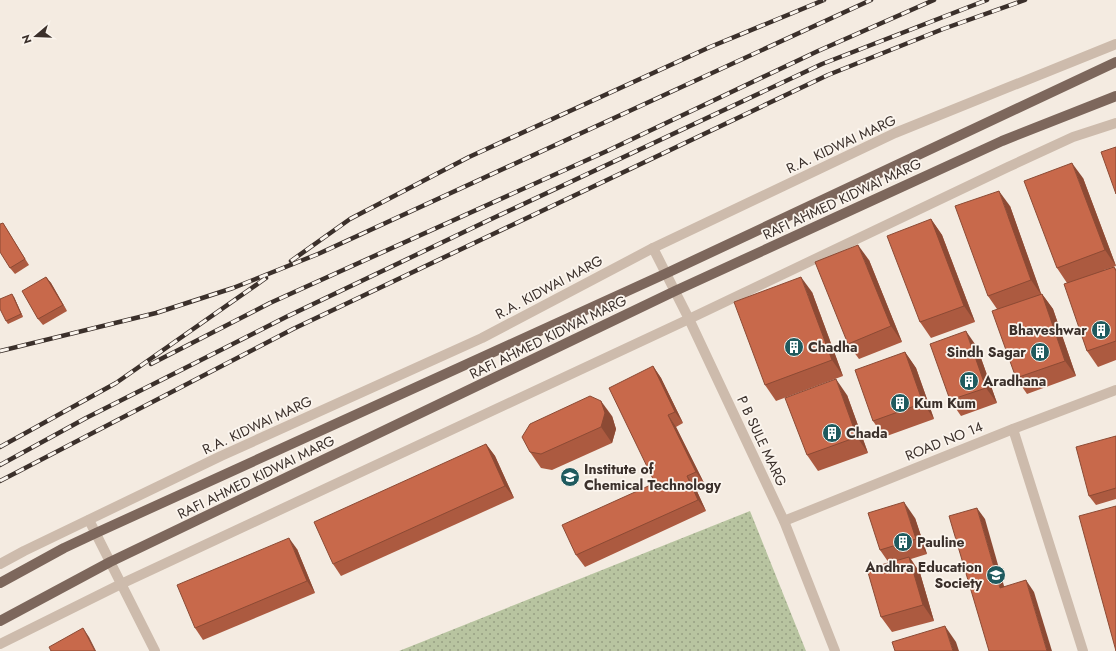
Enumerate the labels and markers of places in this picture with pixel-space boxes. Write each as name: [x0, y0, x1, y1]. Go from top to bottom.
building icon: Bhaveshwar: [1090, 319, 1112, 341]
place label: Bhaveshwar: [1009, 320, 1087, 340]
building icon: Chadha: [783, 336, 805, 358]
place label: Chadha: [808, 337, 857, 357]
building icon: Sindh Sagar: [1029, 341, 1051, 363]
place label: Sindh Sagar: [946, 342, 1026, 362]
building icon: Aradhana: [958, 370, 980, 392]
place label: Aradhana: [982, 371, 1046, 391]
building icon: Kum Kum: [889, 392, 911, 414]
place label: Kum Kum: [914, 393, 976, 413]
building icon: Chada: [821, 422, 843, 444]
place label: Chada: [846, 423, 888, 443]
place label: Institute of Chemical Technology: [584, 459, 722, 495]
school or university icon: Institute of Chemical Technology: [559, 466, 581, 488]
building icon: Pauline: [892, 531, 914, 553]
place label: Pauline: [917, 532, 965, 552]
place label: Andhra Education Society: [864, 557, 983, 593]
school or university icon: Andhra Education Society: [985, 564, 1007, 586]

